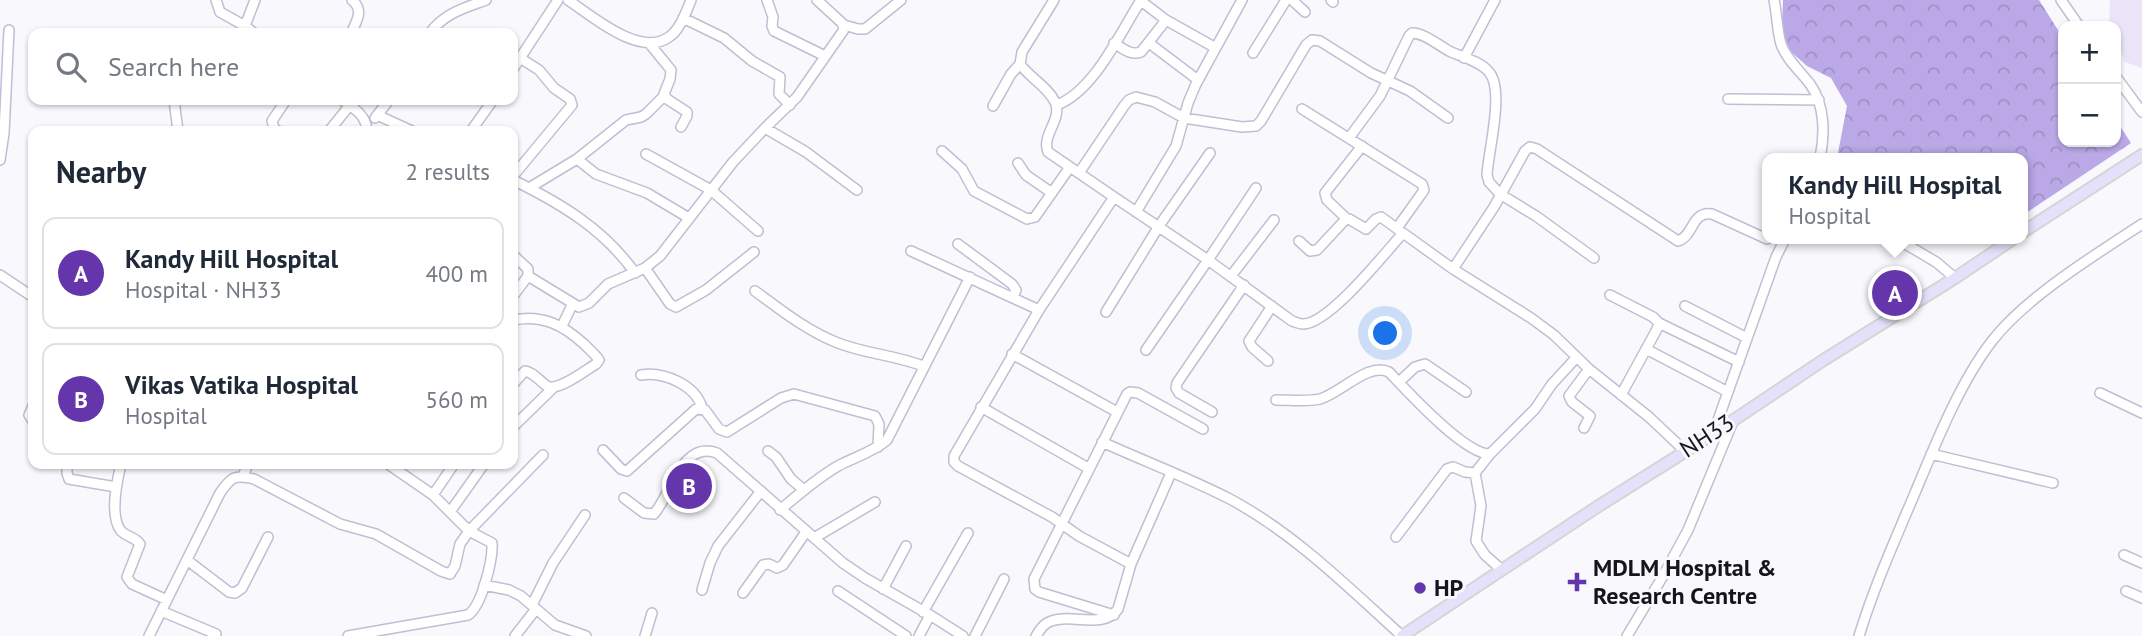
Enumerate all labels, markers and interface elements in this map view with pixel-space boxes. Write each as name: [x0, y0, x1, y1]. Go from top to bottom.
map controls: [2058, 21, 2121, 147]
button: +: [2058, 21, 2121, 84]
search box: [28, 28, 518, 105]
icon: search: [52, 48, 90, 86]
text: Search here: [108, 50, 239, 83]
button: −: [2058, 84, 2121, 147]
text: Nearby: [56, 152, 146, 191]
popup: [1762, 153, 2028, 244]
text: 2 results: [406, 157, 490, 186]
text: Kandy Hill Hospital: [1788, 168, 2002, 201]
text: Hospital: [1788, 201, 1870, 230]
text: Kandy Hill Hospital: [125, 242, 338, 275]
text: A: [74, 259, 88, 288]
text: 400 m: [426, 259, 488, 288]
pin: A: [1872, 267, 1918, 319]
text: Hospital · NH33: [125, 275, 281, 304]
your location: [1368, 316, 1402, 350]
text: Vikas Vatika Hospital: [125, 368, 358, 401]
text: B: [74, 385, 88, 414]
text: 560 m: [426, 385, 488, 414]
text: Hospital: [125, 401, 207, 430]
street label: NH33: [1674, 407, 1740, 464]
pin: B: [666, 460, 712, 512]
place label: MDLM Hospital & Research Centre: [1593, 552, 1776, 611]
place label: HP: [1434, 572, 1464, 603]
marker: MDLM Hospital & Research Centre: [1567, 572, 1587, 592]
marker: HP: [1412, 580, 1428, 596]

